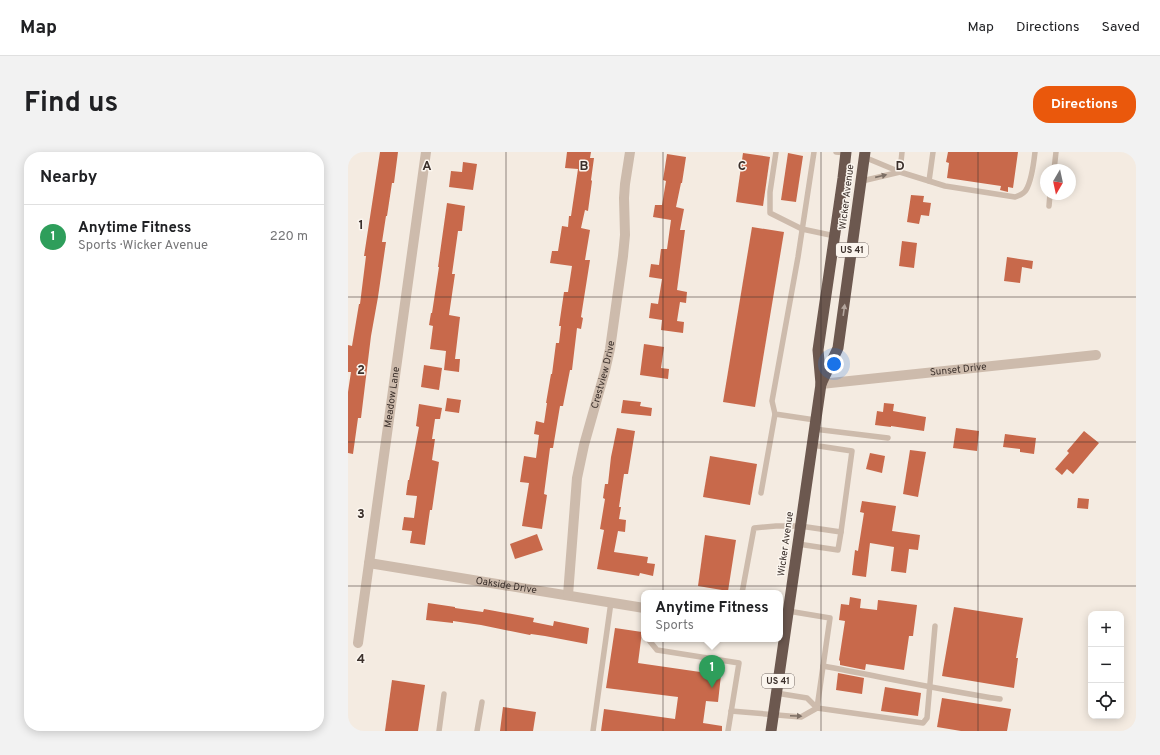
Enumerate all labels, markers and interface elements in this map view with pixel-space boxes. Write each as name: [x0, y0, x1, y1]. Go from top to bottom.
text: Map: [20, 16, 57, 40]
text: Map: [968, 19, 994, 36]
text: Directions: [1016, 19, 1080, 36]
text: Saved: [1102, 19, 1140, 36]
text: Find us: [24, 86, 118, 122]
button: Directions: [1033, 86, 1136, 123]
text: A: [422, 159, 432, 175]
text: B: [580, 159, 589, 175]
text: C: [738, 159, 746, 175]
text: D: [895, 159, 905, 175]
street label: Wicker Avenue: [837, 164, 857, 230]
north arrow: [1040, 164, 1076, 200]
text: Nearby: [40, 167, 97, 189]
one-way arrow: [875, 173, 887, 179]
text: 1: [358, 218, 364, 234]
text: Anytime Fitness: [78, 219, 191, 238]
text: 1: [50, 229, 56, 245]
text: 220 m: [270, 229, 308, 245]
text: Sports · Wicker Avenue: [78, 238, 208, 254]
road number: US 41: [836, 243, 868, 257]
one-way arrow: [841, 304, 847, 316]
street label: Crestview Drive: [588, 340, 618, 410]
your location: [824, 354, 844, 374]
street label: Sunset Drive: [929, 360, 987, 379]
text: 2: [357, 363, 365, 379]
street label: Meadow Lane: [381, 366, 403, 429]
text: 3: [357, 507, 365, 523]
street label: Wicker Avenue: [775, 511, 797, 577]
street label: Oakside Drive: [475, 574, 538, 597]
popup: [641, 590, 783, 642]
text: Anytime Fitness: [655, 599, 769, 618]
map controls: [1088, 611, 1124, 719]
button: +: [1088, 611, 1124, 647]
text: Sports: [655, 618, 694, 634]
button: −: [1088, 647, 1124, 683]
text: 4: [357, 652, 365, 668]
pin: 1: [699, 655, 725, 688]
road number: US 41: [762, 674, 794, 688]
button: locate: [1088, 683, 1124, 719]
one-way arrow: [790, 713, 803, 719]

